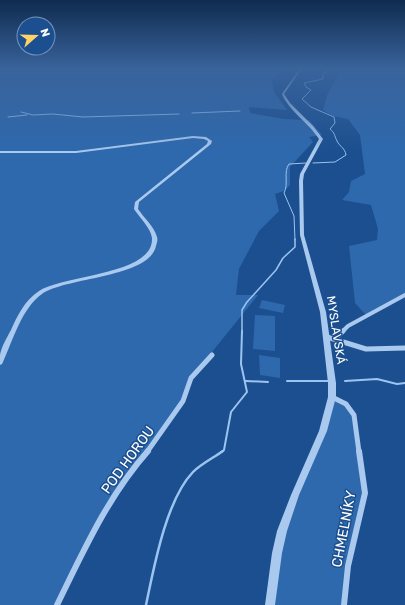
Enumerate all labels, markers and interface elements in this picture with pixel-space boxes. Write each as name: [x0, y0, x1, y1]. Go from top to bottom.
north arrow: [16, 16, 56, 56]
text: N: [37, 27, 52, 39]
street label: MYSLAVSKÁ: [324, 295, 348, 365]
street label: POD HOROU: [98, 423, 158, 497]
street label: CHMEĽNÍKY: [327, 489, 360, 569]

